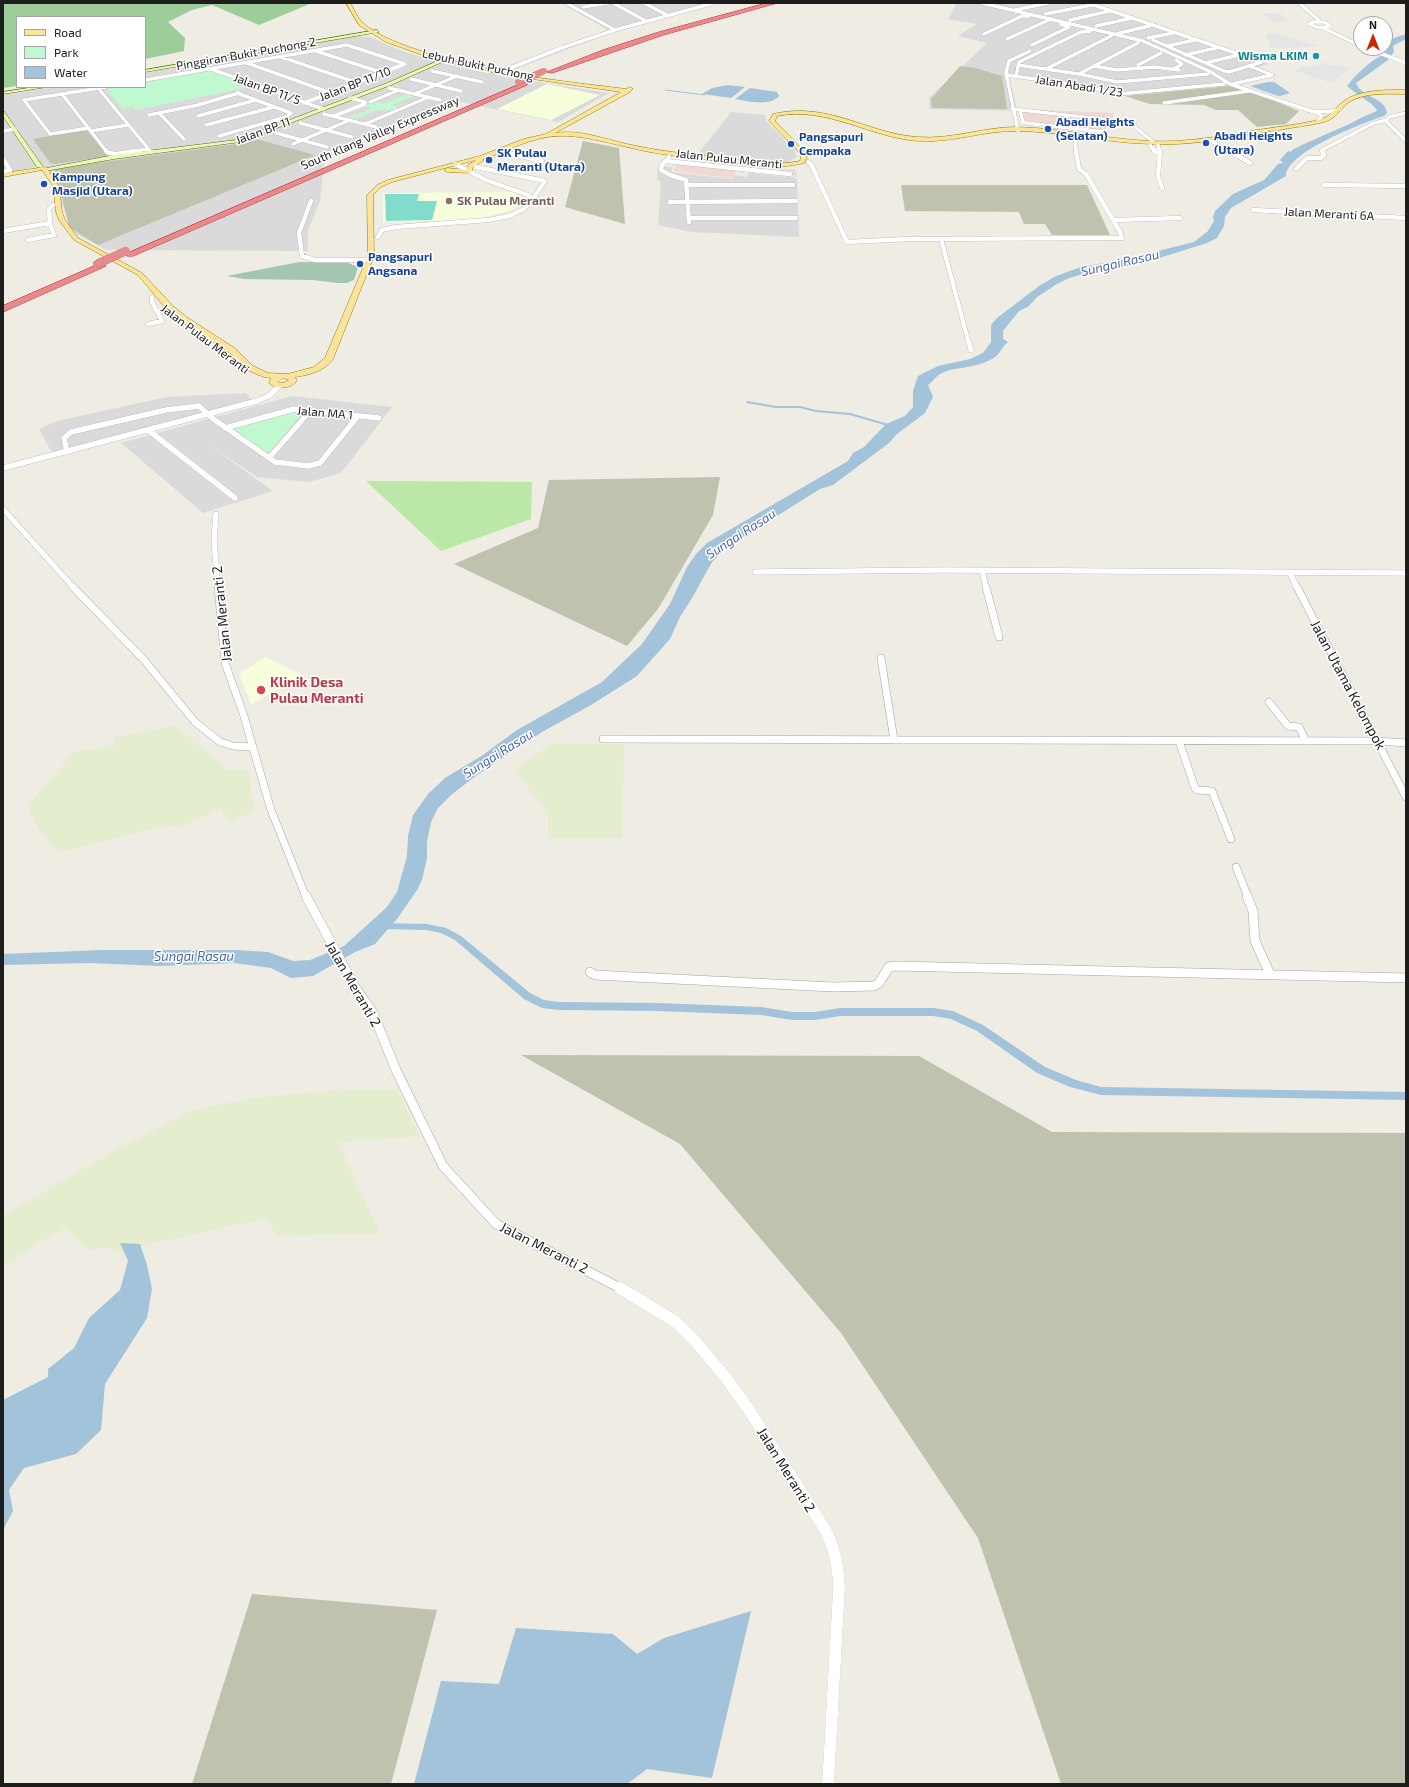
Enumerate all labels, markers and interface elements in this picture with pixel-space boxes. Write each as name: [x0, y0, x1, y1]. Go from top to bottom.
legend: [16, 16, 146, 88]
north arrow: [1353, 16, 1393, 56]
text: N: [1369, 18, 1377, 31]
text: Road: [54, 25, 82, 39]
street label: Pinggiran Bukit Puchong 2: [175, 35, 317, 73]
text: Park: [54, 45, 79, 59]
street label: Lebuh Bukit Puchong: [421, 46, 535, 84]
place label: Wisma LKIM: [1238, 49, 1308, 63]
marker: Wisma LKIM: [1311, 51, 1321, 61]
street label: Jalan BP 11/10: [317, 64, 393, 104]
text: Water: [54, 65, 88, 79]
street label: Jalan BP 11/5: [232, 70, 302, 108]
street label: Jalan Abadi 1/23: [1034, 72, 1124, 100]
street label: South Klang Valley Expressway: [299, 93, 461, 173]
street label: Jalan BP 11: [234, 114, 292, 148]
place label: Abadi Heights (Selatan): [1056, 115, 1135, 143]
marker: Abadi Heights (Selatan): [1043, 124, 1053, 134]
place label: Abadi Heights (Utara): [1214, 129, 1293, 157]
place label: Pangsapuri Cempaka: [799, 130, 863, 158]
marker: Abadi Heights (Utara): [1201, 138, 1211, 148]
marker: Pangsapuri Cempaka: [786, 139, 796, 149]
place label: SK Pulau Meranti (Utara): [497, 146, 585, 174]
street label: Jalan Pulau Meranti: [675, 146, 783, 172]
marker: SK Pulau Meranti (Utara): [484, 155, 494, 165]
place label: Kampung Masjid (Utara): [52, 170, 133, 198]
marker: Kampung Masjid (Utara): [39, 179, 49, 189]
place label: SK Pulau Meranti: [457, 194, 554, 208]
marker: SK Pulau Meranti: [444, 196, 454, 206]
street label: Jalan Meranti 6A: [1284, 204, 1374, 224]
water label: Sungai Rasau: [1079, 246, 1161, 280]
place label: Pangsapuri Angsana: [368, 250, 432, 278]
marker: Pangsapuri Angsana: [355, 259, 365, 269]
street label: Jalan Pulau Meranti: [158, 301, 252, 377]
street label: Jalan MA 1: [297, 403, 353, 423]
water label: Sungai Rasau: [703, 506, 779, 562]
street label: Jalan Meranti 2: [209, 565, 235, 663]
street label: Jalan Utama Kelompok: [1307, 617, 1389, 753]
place label: Klinik Desa Pulau Meranti: [270, 674, 363, 706]
marker: Klinik Desa Pulau Meranti: [255, 684, 267, 696]
water label: Sungai Rasau: [460, 726, 536, 782]
street label: Jalan Meranti 2: [322, 938, 384, 1030]
water label: Sungai Rasau: [154, 949, 234, 965]
street label: Jalan Meranti 2: [497, 1219, 591, 1277]
street label: Jalan Meranti 2: [753, 1425, 819, 1515]

